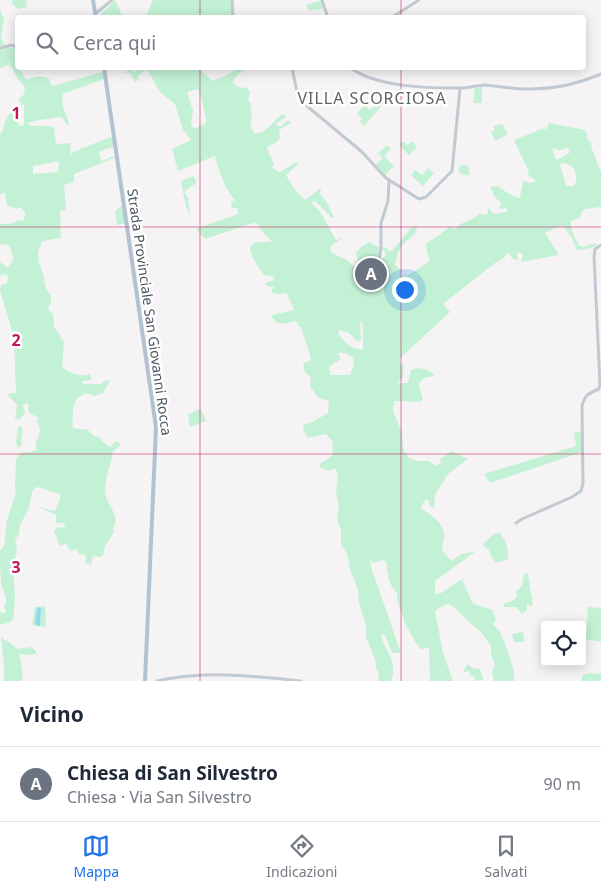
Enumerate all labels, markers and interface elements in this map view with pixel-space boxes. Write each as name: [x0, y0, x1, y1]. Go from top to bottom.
search box: [15, 15, 586, 70]
icon: search: [33, 29, 61, 57]
text: Cerca qui: [73, 30, 156, 56]
district label: VILLA SCORCIOSA: [297, 87, 447, 109]
text: 1: [11, 102, 21, 124]
street label: Strada Provinciale San Giovanni Rocca: [123, 187, 177, 437]
pin: A: [355, 255, 387, 293]
your location: [392, 277, 418, 303]
text: 2: [11, 329, 21, 351]
text: 3: [11, 556, 21, 578]
map controls: [541, 621, 586, 666]
button: locate: [541, 621, 586, 666]
text: Vicino: [20, 700, 84, 728]
text: Chiesa di San Silvestro: [67, 760, 278, 786]
text: A: [30, 773, 42, 795]
text: 90 m: [544, 773, 581, 795]
text: Chiesa · Via San Silvestro: [67, 786, 252, 808]
tab: Mappa: [74, 832, 119, 881]
tab: Indicazioni: [266, 832, 337, 881]
tab: Salvati: [485, 832, 527, 881]

